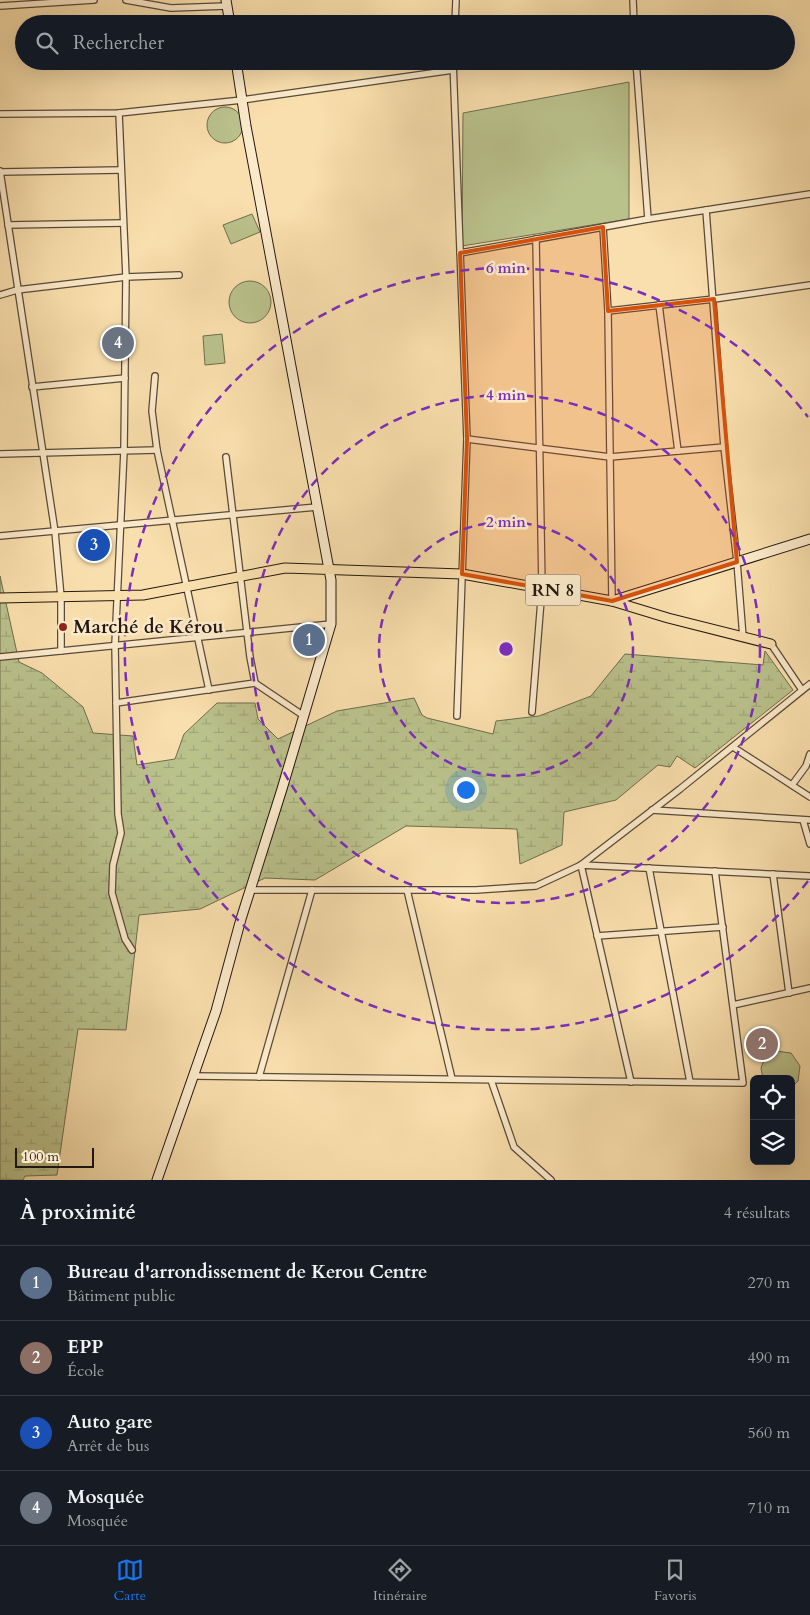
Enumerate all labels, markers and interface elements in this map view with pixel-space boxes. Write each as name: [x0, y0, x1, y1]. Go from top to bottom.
search box: [15, 15, 795, 70]
icon: search: [33, 29, 61, 57]
text: Rechercher: [73, 30, 164, 56]
text: 6 min: [486, 258, 526, 278]
pin: 4: [102, 324, 134, 362]
text: 4 min: [486, 385, 526, 405]
text: 2 min: [486, 512, 526, 532]
pin: 3: [78, 526, 110, 564]
road number: RN 8: [526, 574, 580, 606]
place label: Marché de Kérou: [73, 614, 224, 640]
marker: Marché de Kérou: [57, 621, 69, 633]
pin: 1: [293, 621, 325, 659]
centre of rings: [497, 640, 515, 658]
your location: [453, 777, 479, 803]
pin: 2: [746, 1025, 778, 1063]
map controls: [750, 1075, 795, 1165]
button: locate: [750, 1075, 795, 1120]
button: layers: [750, 1120, 795, 1165]
scale bar: [15, 1145, 94, 1168]
text: 100 m: [22, 1147, 59, 1166]
text: À proximité: [20, 1198, 136, 1227]
text: 4 résultats: [724, 1202, 790, 1224]
text: Bureau d'arrondissement de Kerou Centre: [67, 1259, 427, 1285]
text: 1: [32, 1272, 40, 1294]
text: 270 m: [748, 1272, 790, 1294]
text: Bâtiment public: [67, 1285, 175, 1307]
text: EPP: [67, 1334, 103, 1360]
text: 2: [32, 1347, 40, 1369]
text: 490 m: [748, 1347, 790, 1369]
text: École: [67, 1360, 104, 1382]
text: Auto gare: [67, 1409, 153, 1435]
text: 3: [32, 1422, 40, 1444]
text: 560 m: [748, 1422, 790, 1444]
text: Arrêt de bus: [67, 1435, 149, 1457]
text: Mosquée: [67, 1484, 144, 1510]
text: 4: [32, 1497, 40, 1519]
text: 710 m: [748, 1497, 790, 1519]
text: Mosquée: [67, 1510, 128, 1532]
tab: Carte: [113, 1556, 146, 1605]
tab: Itinéraire: [373, 1556, 427, 1605]
tab: Favoris: [654, 1556, 697, 1605]

